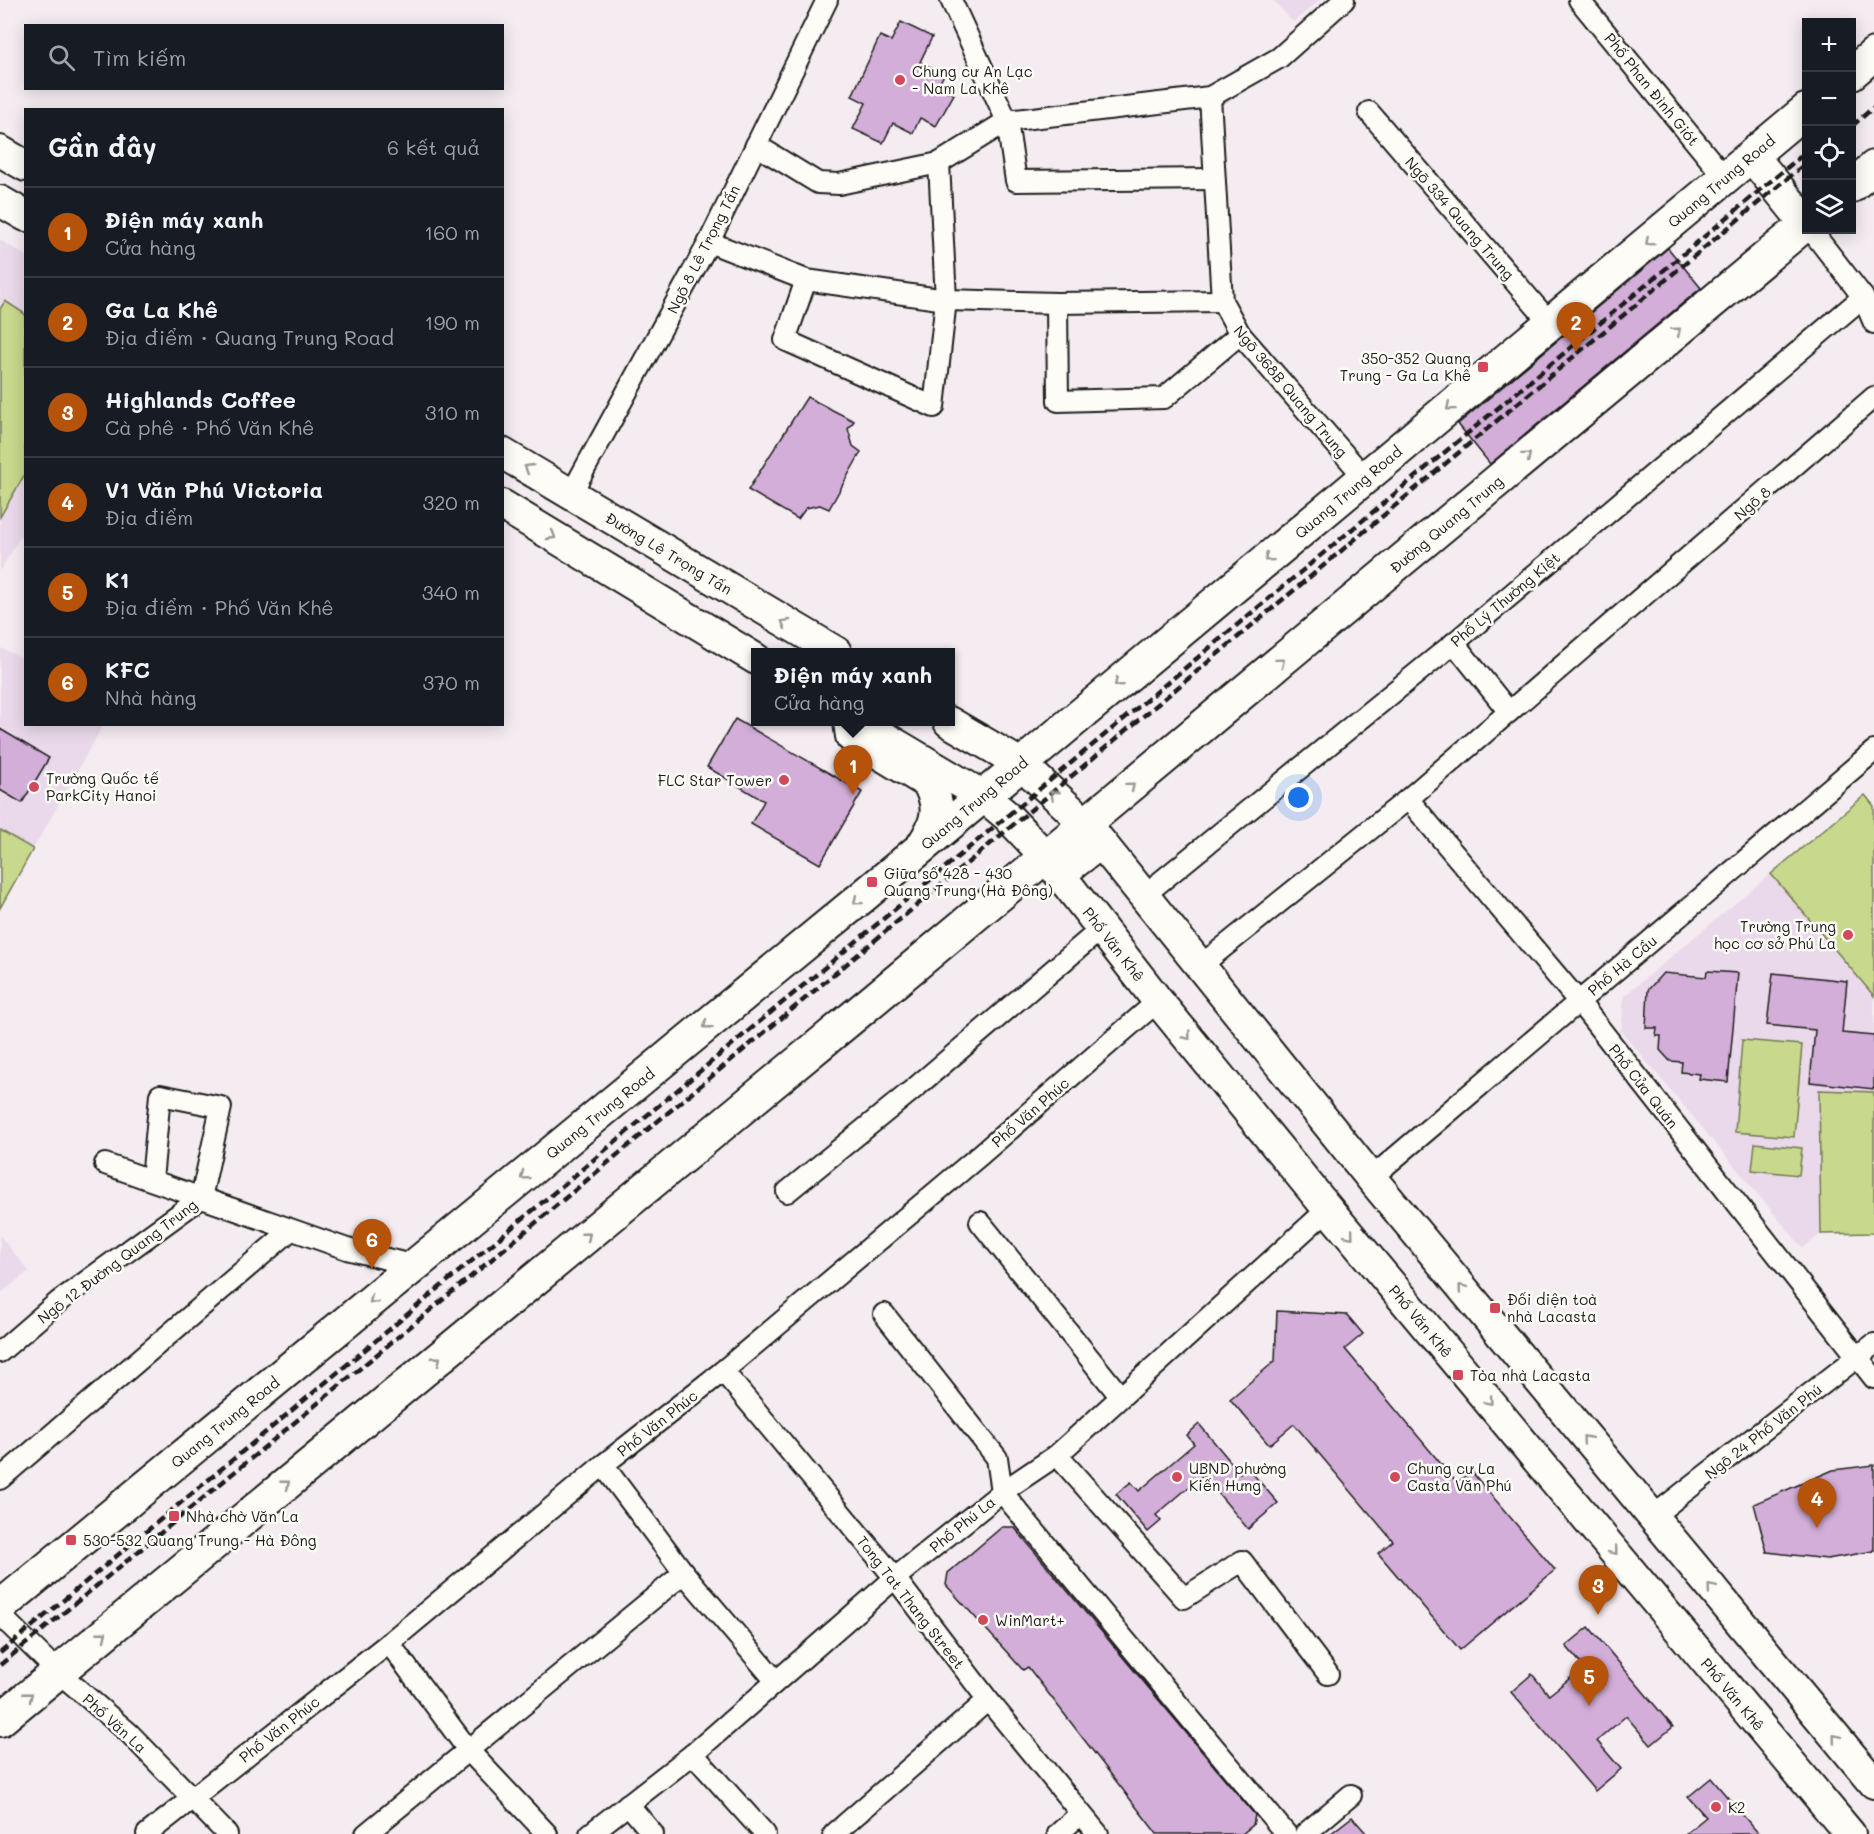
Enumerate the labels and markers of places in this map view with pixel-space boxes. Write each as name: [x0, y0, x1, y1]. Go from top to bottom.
place label: Chung cư An Lạc - Nam La Khê: [912, 61, 1033, 98]
marker: Chung cư An Lạc - Nam La Khê: [893, 73, 907, 87]
pin: 2: [1556, 302, 1596, 352]
place label: 350-352 Quang Trung - Ga La Khê: [1340, 348, 1471, 385]
marker: 350-352 Quang Trung - Ga La Khê: [1476, 360, 1490, 374]
pin: 1: [834, 746, 872, 795]
place label: Trường Quốc tế ParkCity Hanoi: [46, 768, 159, 805]
place label: FLC Star Tower: [658, 770, 772, 790]
marker: FLC Star Tower: [777, 773, 791, 787]
marker: Trường Quốc tế ParkCity Hanoi: [27, 780, 41, 794]
place label: Giữa số 428 - 430 Quang Trung (Hà Đông): [884, 863, 1053, 900]
marker: Giữa số 428 - 430 Quang Trung (Hà Đông): [865, 875, 879, 889]
place label: Trường Trung học cơ sở Phú La: [1714, 916, 1836, 953]
marker: Trường Trung học cơ sở Phú La: [1841, 928, 1855, 942]
pin: 6: [352, 1220, 392, 1269]
place label: Đối diện toà nhà Lacasta: [1507, 1289, 1597, 1326]
marker: Đối diện toà nhà Lacasta: [1488, 1301, 1502, 1315]
place label: Tòa nhà Lacasta: [1470, 1365, 1591, 1385]
marker: Tòa nhà Lacasta: [1451, 1368, 1465, 1382]
place label: UBND phường Kiến Hưng: [1189, 1458, 1287, 1495]
place label: Chung cư La Casta Văn Phú: [1407, 1458, 1512, 1495]
marker: UBND phường Kiến Hưng: [1170, 1470, 1184, 1484]
marker: Chung cư La Casta Văn Phú: [1388, 1470, 1402, 1484]
pin: 4: [1798, 1478, 1836, 1528]
place label: Nhà chờ Văn La: [186, 1506, 299, 1526]
marker: Nhà chờ Văn La: [167, 1509, 181, 1523]
place label: 530-532 Quang Trung - Hà Đông: [83, 1530, 317, 1550]
marker: 530-532 Quang Trung - Hà Đông: [64, 1533, 78, 1547]
pin: 3: [1578, 1566, 1618, 1615]
place label: WinMart+: [995, 1610, 1065, 1630]
marker: WinMart+: [976, 1613, 990, 1627]
pin: 5: [1570, 1656, 1608, 1706]
place label: K2: [1728, 1797, 1745, 1817]
marker: K2: [1709, 1800, 1723, 1814]

